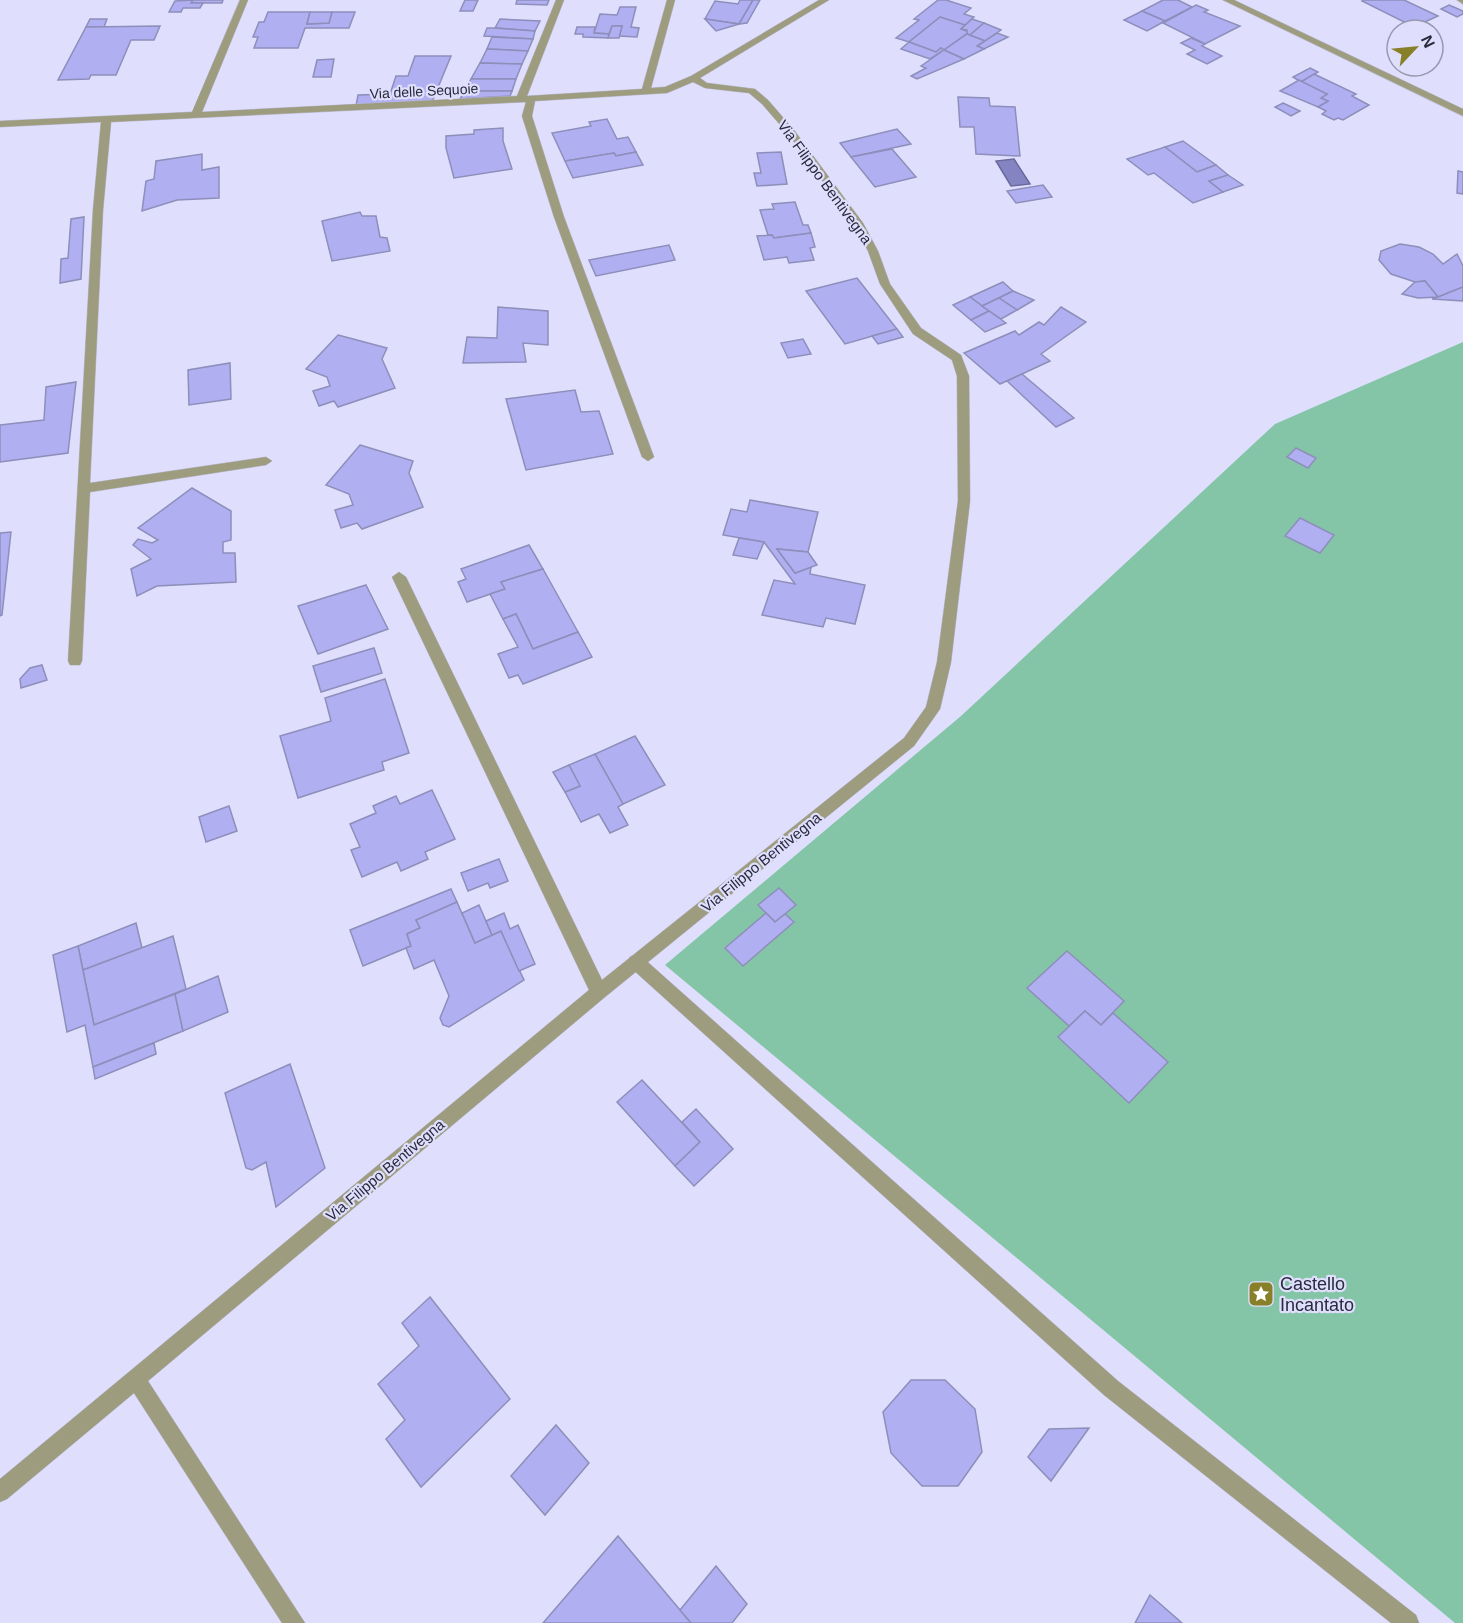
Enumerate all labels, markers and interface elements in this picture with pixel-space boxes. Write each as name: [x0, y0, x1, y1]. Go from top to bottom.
north arrow: [1385, 18, 1445, 78]
text: N: [1418, 33, 1438, 51]
street label: Via delle Sequoie: [369, 80, 479, 102]
street label: Via Filippo Bentivegna: [774, 117, 876, 248]
street label: Via Filippo Bentivegna: [698, 808, 825, 915]
street label: Via Filippo Bentivegna: [322, 1115, 448, 1224]
place label: Castello Incantato: [1280, 1274, 1354, 1315]
place icon: Castello Incantato: [1246, 1279, 1276, 1309]

